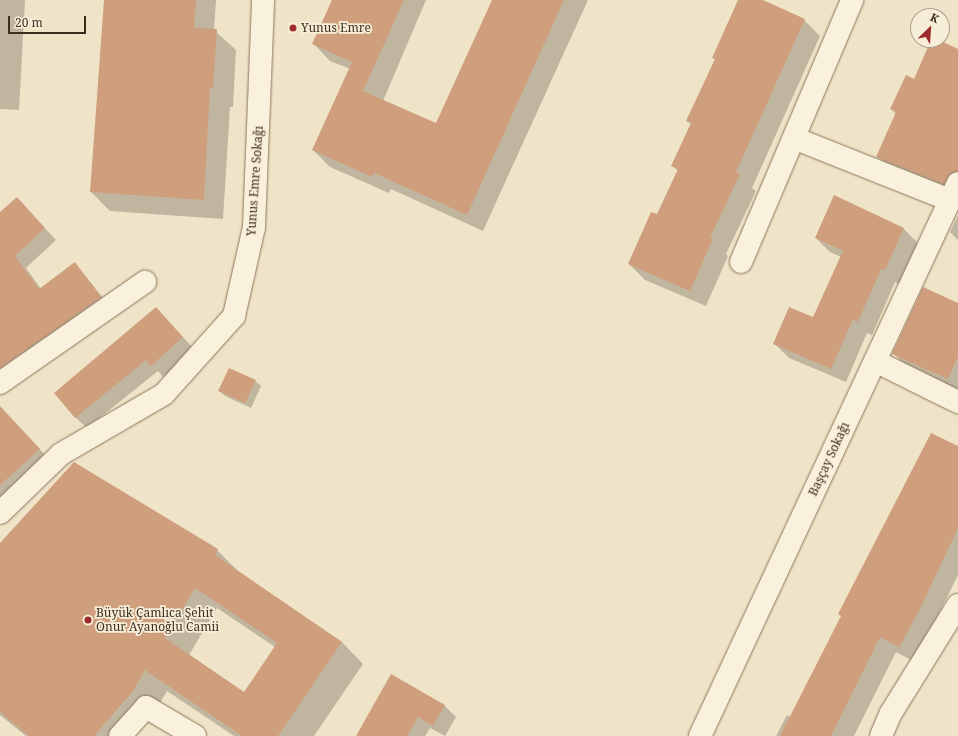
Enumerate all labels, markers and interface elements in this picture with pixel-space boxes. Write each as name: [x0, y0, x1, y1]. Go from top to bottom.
scale bar: [10, 8, 88, 34]
north arrow: [910, 8, 950, 48]
text: K: [928, 9, 942, 26]
text: 20 m: [15, 14, 43, 31]
place label: Yunus Emre: [301, 21, 371, 35]
marker: Yunus Emre: [288, 23, 298, 33]
street label: Yunus Emre Sokağı: [244, 125, 266, 237]
street label: Başçay Sokağı: [806, 420, 852, 498]
place label: Büyük Çamlıca Şehit Onur Ayanoğlu Camii: [96, 606, 219, 634]
marker: Büyük Çamlıca Şehit Onur Ayanoğlu Camii: [83, 615, 93, 625]

